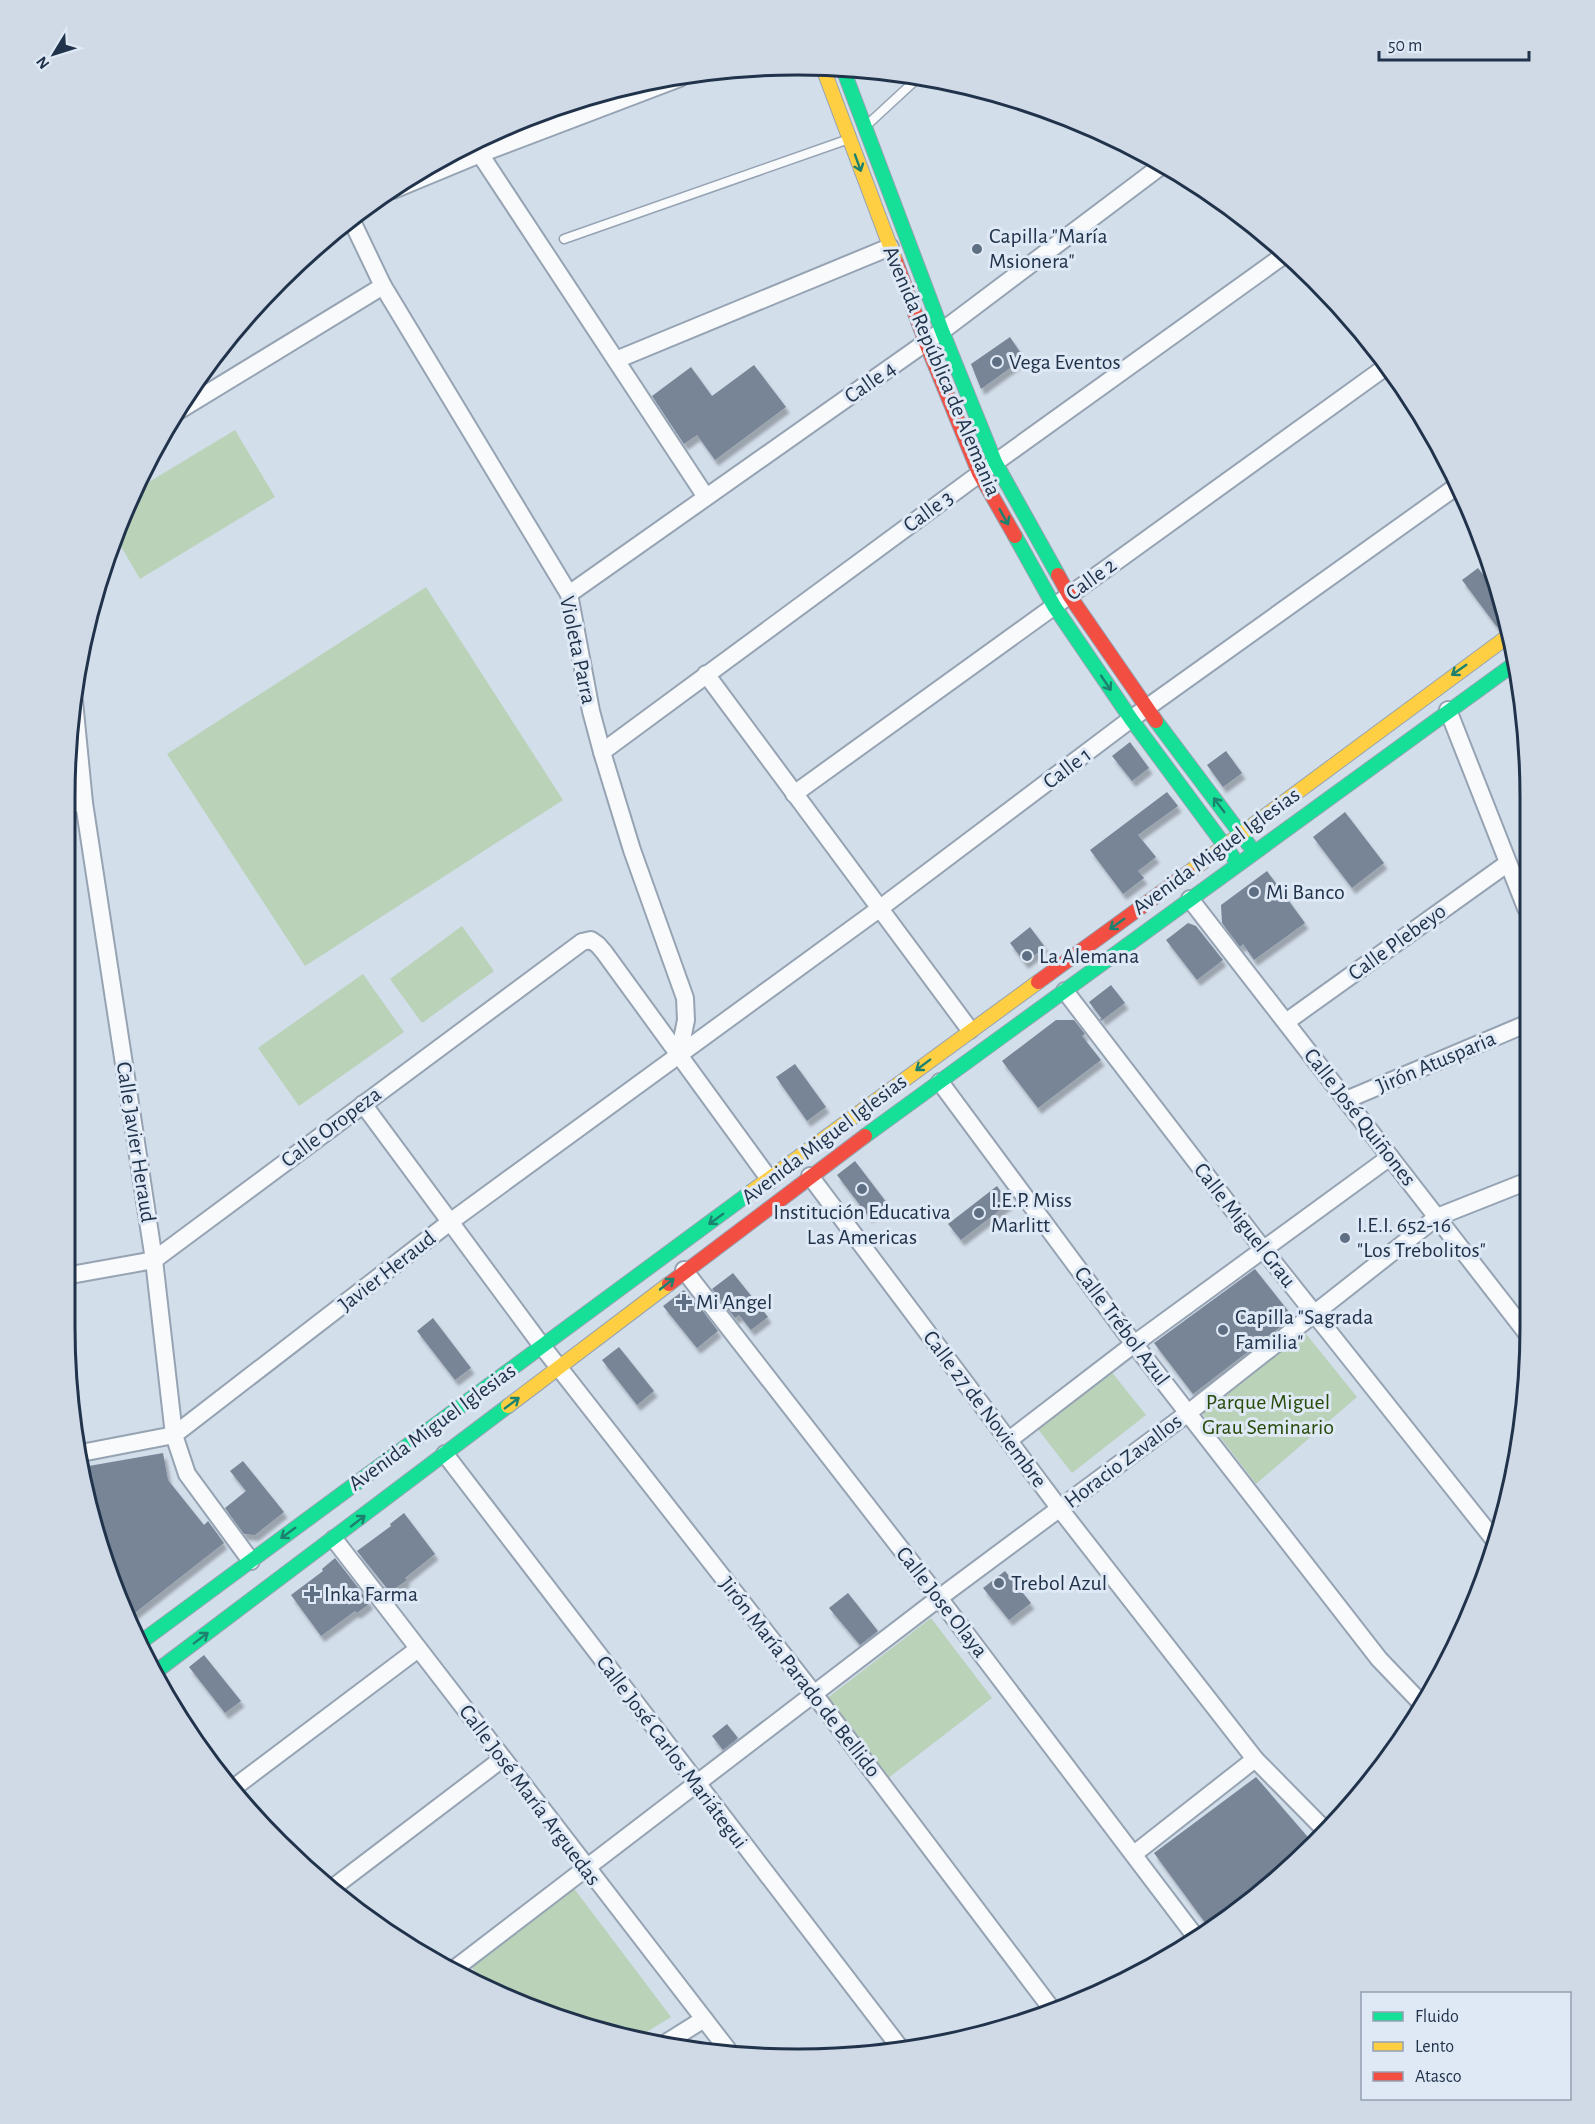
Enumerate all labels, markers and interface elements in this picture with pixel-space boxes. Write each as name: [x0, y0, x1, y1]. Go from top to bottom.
north arrow: [24, 24, 84, 84]
scale bar: [1379, 24, 1529, 62]
text: 50 m: [1388, 37, 1422, 55]
text: N: [33, 53, 53, 72]
one-way arrow: [854, 153, 865, 171]
place label: Capilla "María Msionera": [989, 225, 1108, 272]
marker: Capilla "María Msionera": [970, 242, 984, 256]
street label: Avenida República de Alemania: [879, 243, 1005, 499]
place label: Vega Eventos: [1009, 351, 1121, 373]
marker: Vega Eventos: [990, 355, 1004, 369]
street label: Calle 4: [840, 357, 900, 407]
street label: Calle 3: [899, 486, 957, 536]
one-way arrow: [999, 508, 1010, 526]
street label: Calle 2: [1062, 554, 1120, 604]
street label: Violeta Parra: [556, 594, 600, 706]
one-way arrow: [1451, 664, 1467, 676]
one-way arrow: [1101, 674, 1113, 691]
street label: Calle 1: [1039, 743, 1095, 793]
street label: Avenida Miguel Iglesias: [1128, 783, 1304, 919]
one-way arrow: [1213, 798, 1225, 814]
place label: Mi Banco: [1266, 881, 1345, 903]
marker: Mi Banco: [1247, 885, 1261, 899]
street label: Calle Plebeyo: [1344, 899, 1450, 985]
one-way arrow: [1109, 918, 1125, 930]
place label: La Alemana: [1039, 945, 1139, 967]
marker: La Alemana: [1020, 949, 1034, 963]
street label: Jirón Atusparia: [1373, 1027, 1499, 1097]
street label: Calle José Quiñones: [1300, 1044, 1420, 1190]
one-way arrow: [916, 1059, 932, 1071]
street label: Calle Javier Heraud: [112, 1060, 160, 1224]
street label: Avenida Miguel Iglesias: [737, 1070, 911, 1208]
street label: Calle Oropeza: [277, 1083, 385, 1171]
street label: Calle Miguel Grau: [1190, 1159, 1300, 1291]
marker: Institución Educativa Las Americas: [855, 1182, 869, 1196]
place label: I.E.P. Miss Marlitt: [991, 1189, 1072, 1236]
place label: Institución Educativa Las Americas: [773, 1201, 951, 1248]
marker: I.E.P. Miss Marlitt: [972, 1206, 986, 1220]
one-way arrow: [709, 1213, 725, 1225]
place label: I.E.I. 652-16 "Los Trebolitos": [1357, 1214, 1486, 1261]
street label: Javier Heraud: [334, 1227, 440, 1315]
marker: I.E.I. 652-16 "Los Trebolitos": [1338, 1231, 1352, 1245]
street label: Calle Trébol Azul: [1070, 1262, 1174, 1390]
one-way arrow: [659, 1278, 675, 1291]
place label: Mi Angel: [696, 1291, 772, 1313]
marker: Mi Angel: [677, 1295, 691, 1309]
place label: Capilla "Sagrada Familia": [1235, 1306, 1373, 1353]
marker: Capilla "Sagrada Familia": [1216, 1323, 1230, 1337]
street label: Calle 27 de Noviembre: [919, 1327, 1051, 1491]
street label: Avenida Miguel Iglesias: [344, 1359, 520, 1495]
park label: Parque Miguel Grau Seminario: [1202, 1391, 1334, 1438]
one-way arrow: [504, 1396, 520, 1409]
street label: Horacio Zavallos: [1060, 1410, 1186, 1512]
one-way arrow: [349, 1515, 365, 1528]
one-way arrow: [281, 1527, 297, 1540]
street label: Calle Jose Olaya: [892, 1542, 992, 1662]
place label: Trebol Azul: [1011, 1572, 1107, 1594]
street label: Jirón María Parado de Bellido: [715, 1573, 885, 1781]
marker: Trebol Azul: [992, 1576, 1006, 1590]
place label: Inka Farma: [324, 1583, 418, 1605]
marker: Inka Farma: [305, 1587, 319, 1601]
one-way arrow: [193, 1632, 209, 1644]
street label: Calle José Carlos Mariátegui: [592, 1651, 752, 1853]
street label: Calle José María Arguedas: [455, 1701, 605, 1889]
legend: [1361, 1992, 1571, 2100]
text: Fluido: [1415, 2008, 1459, 2026]
text: Lento: [1415, 2038, 1454, 2056]
text: Atasco: [1415, 2068, 1462, 2086]

